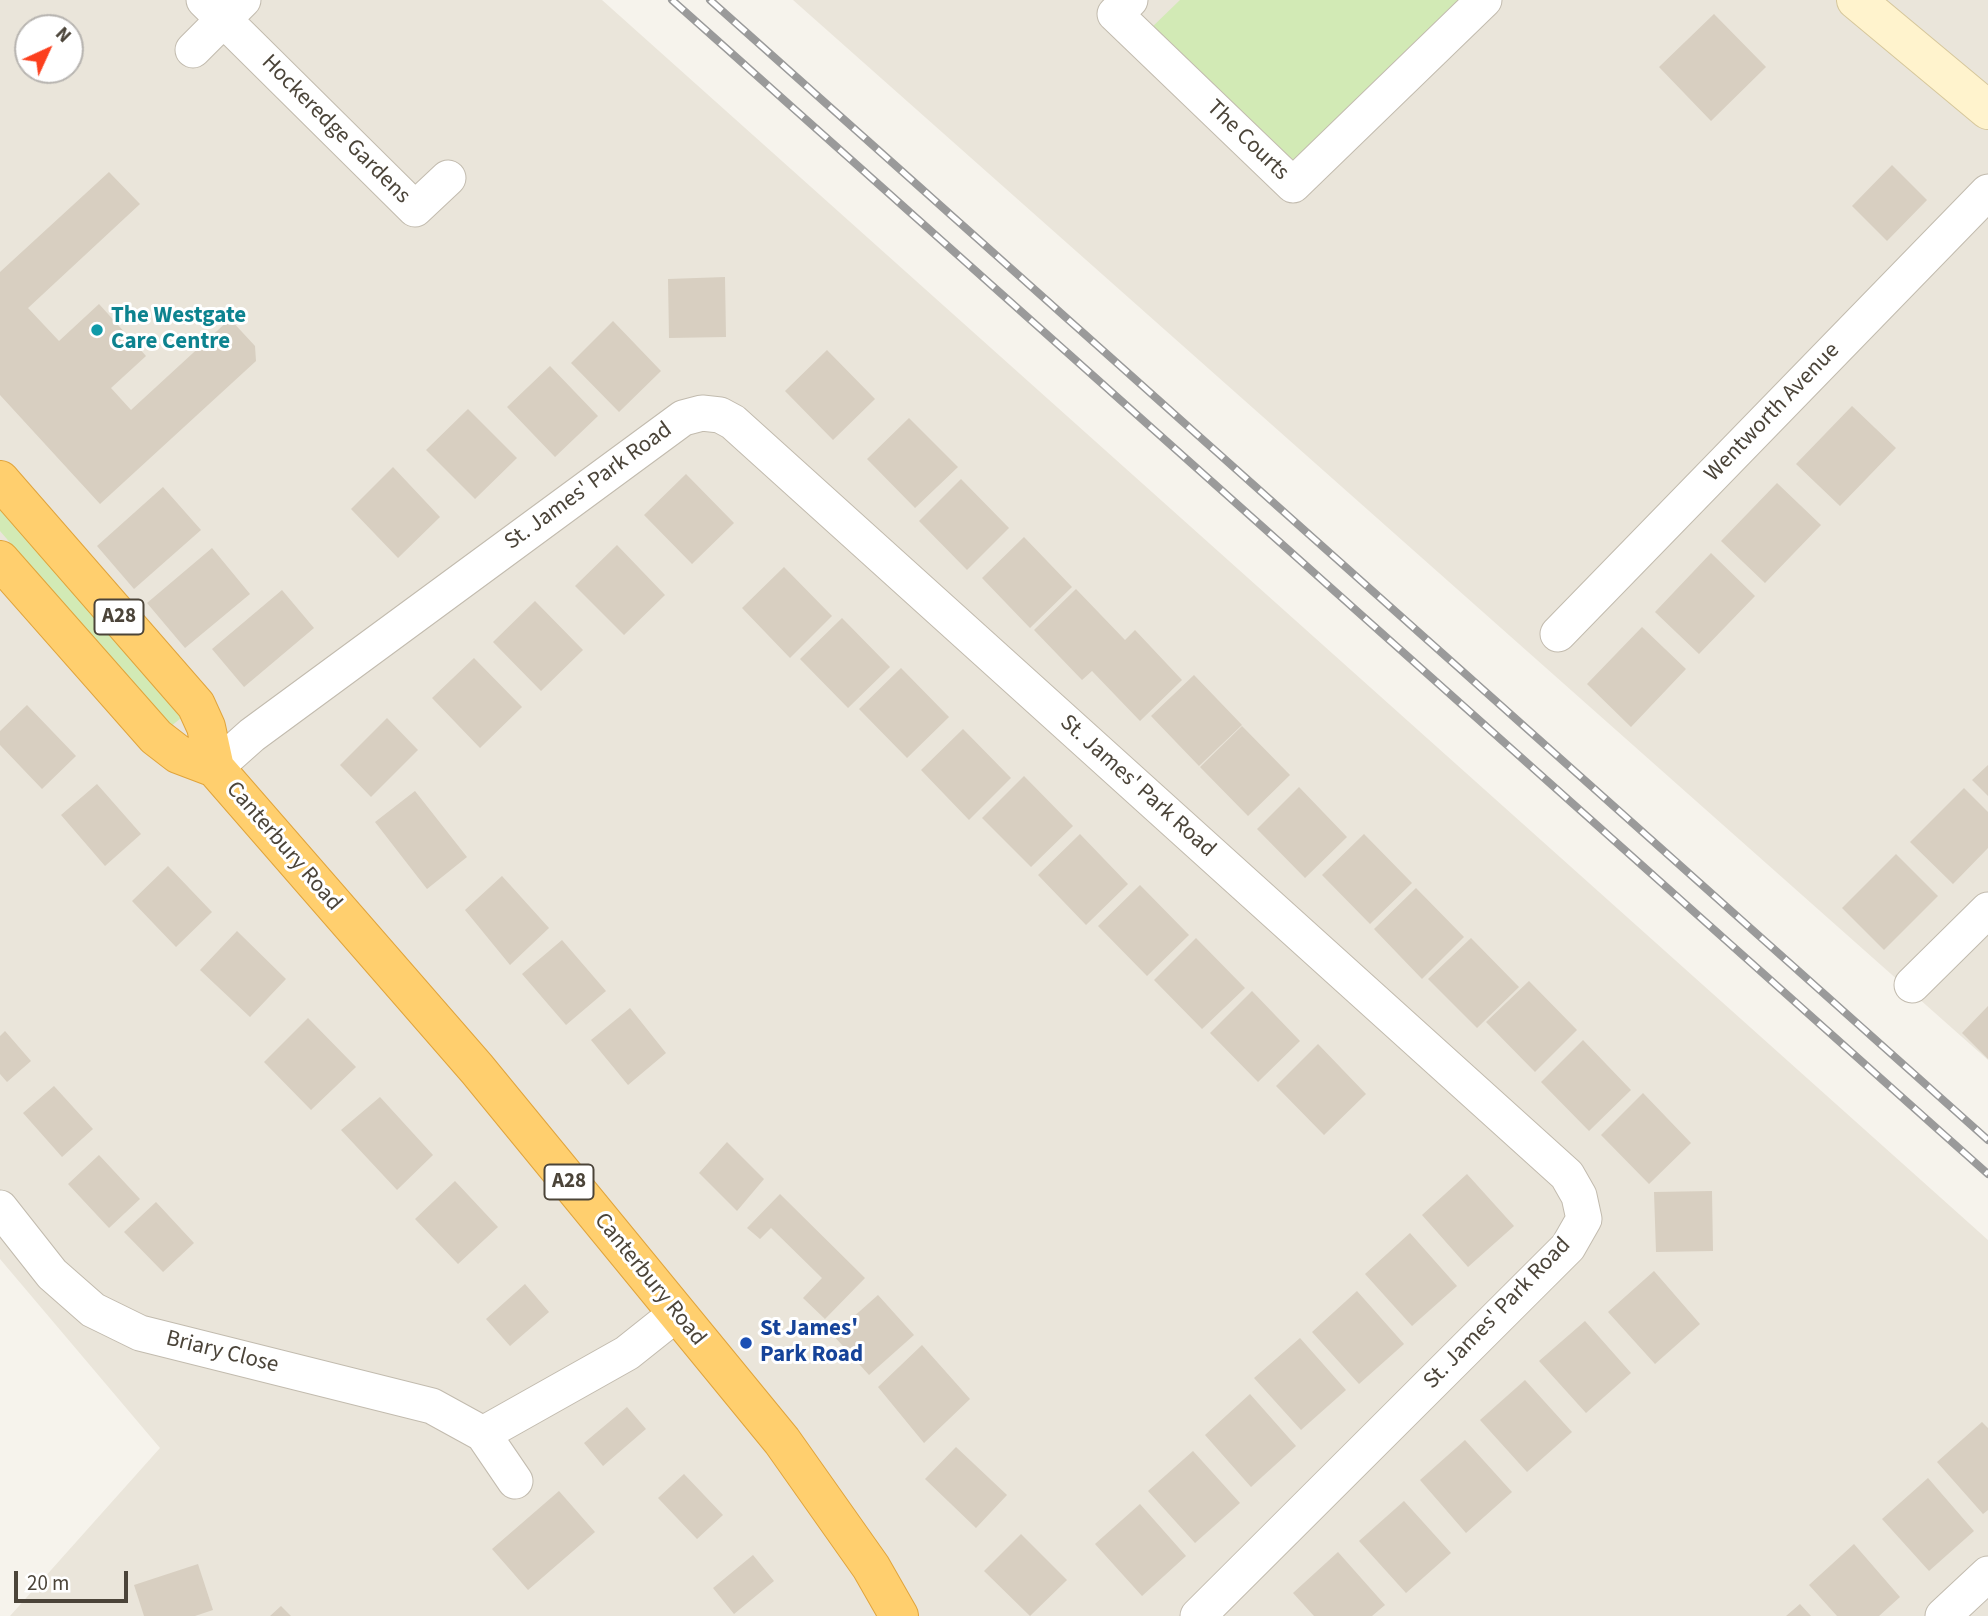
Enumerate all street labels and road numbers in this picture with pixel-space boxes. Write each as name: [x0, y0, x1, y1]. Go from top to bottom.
street label: Hockeredge Gardens: [255, 50, 415, 210]
street label: The Courts: [1200, 95, 1294, 187]
street label: Wentworth Avenue: [1700, 338, 1846, 488]
street label: St. James' Park Road: [500, 417, 678, 557]
road number: A28: [94, 600, 144, 634]
street label: St. James' Park Road: [1053, 710, 1221, 864]
street label: Canterbury Road: [219, 777, 347, 917]
road number: A28: [544, 1164, 594, 1200]
street label: Canterbury Road: [587, 1208, 711, 1352]
street label: St. James' Park Road: [1419, 1232, 1577, 1396]
street label: Briary Close: [163, 1326, 281, 1380]

